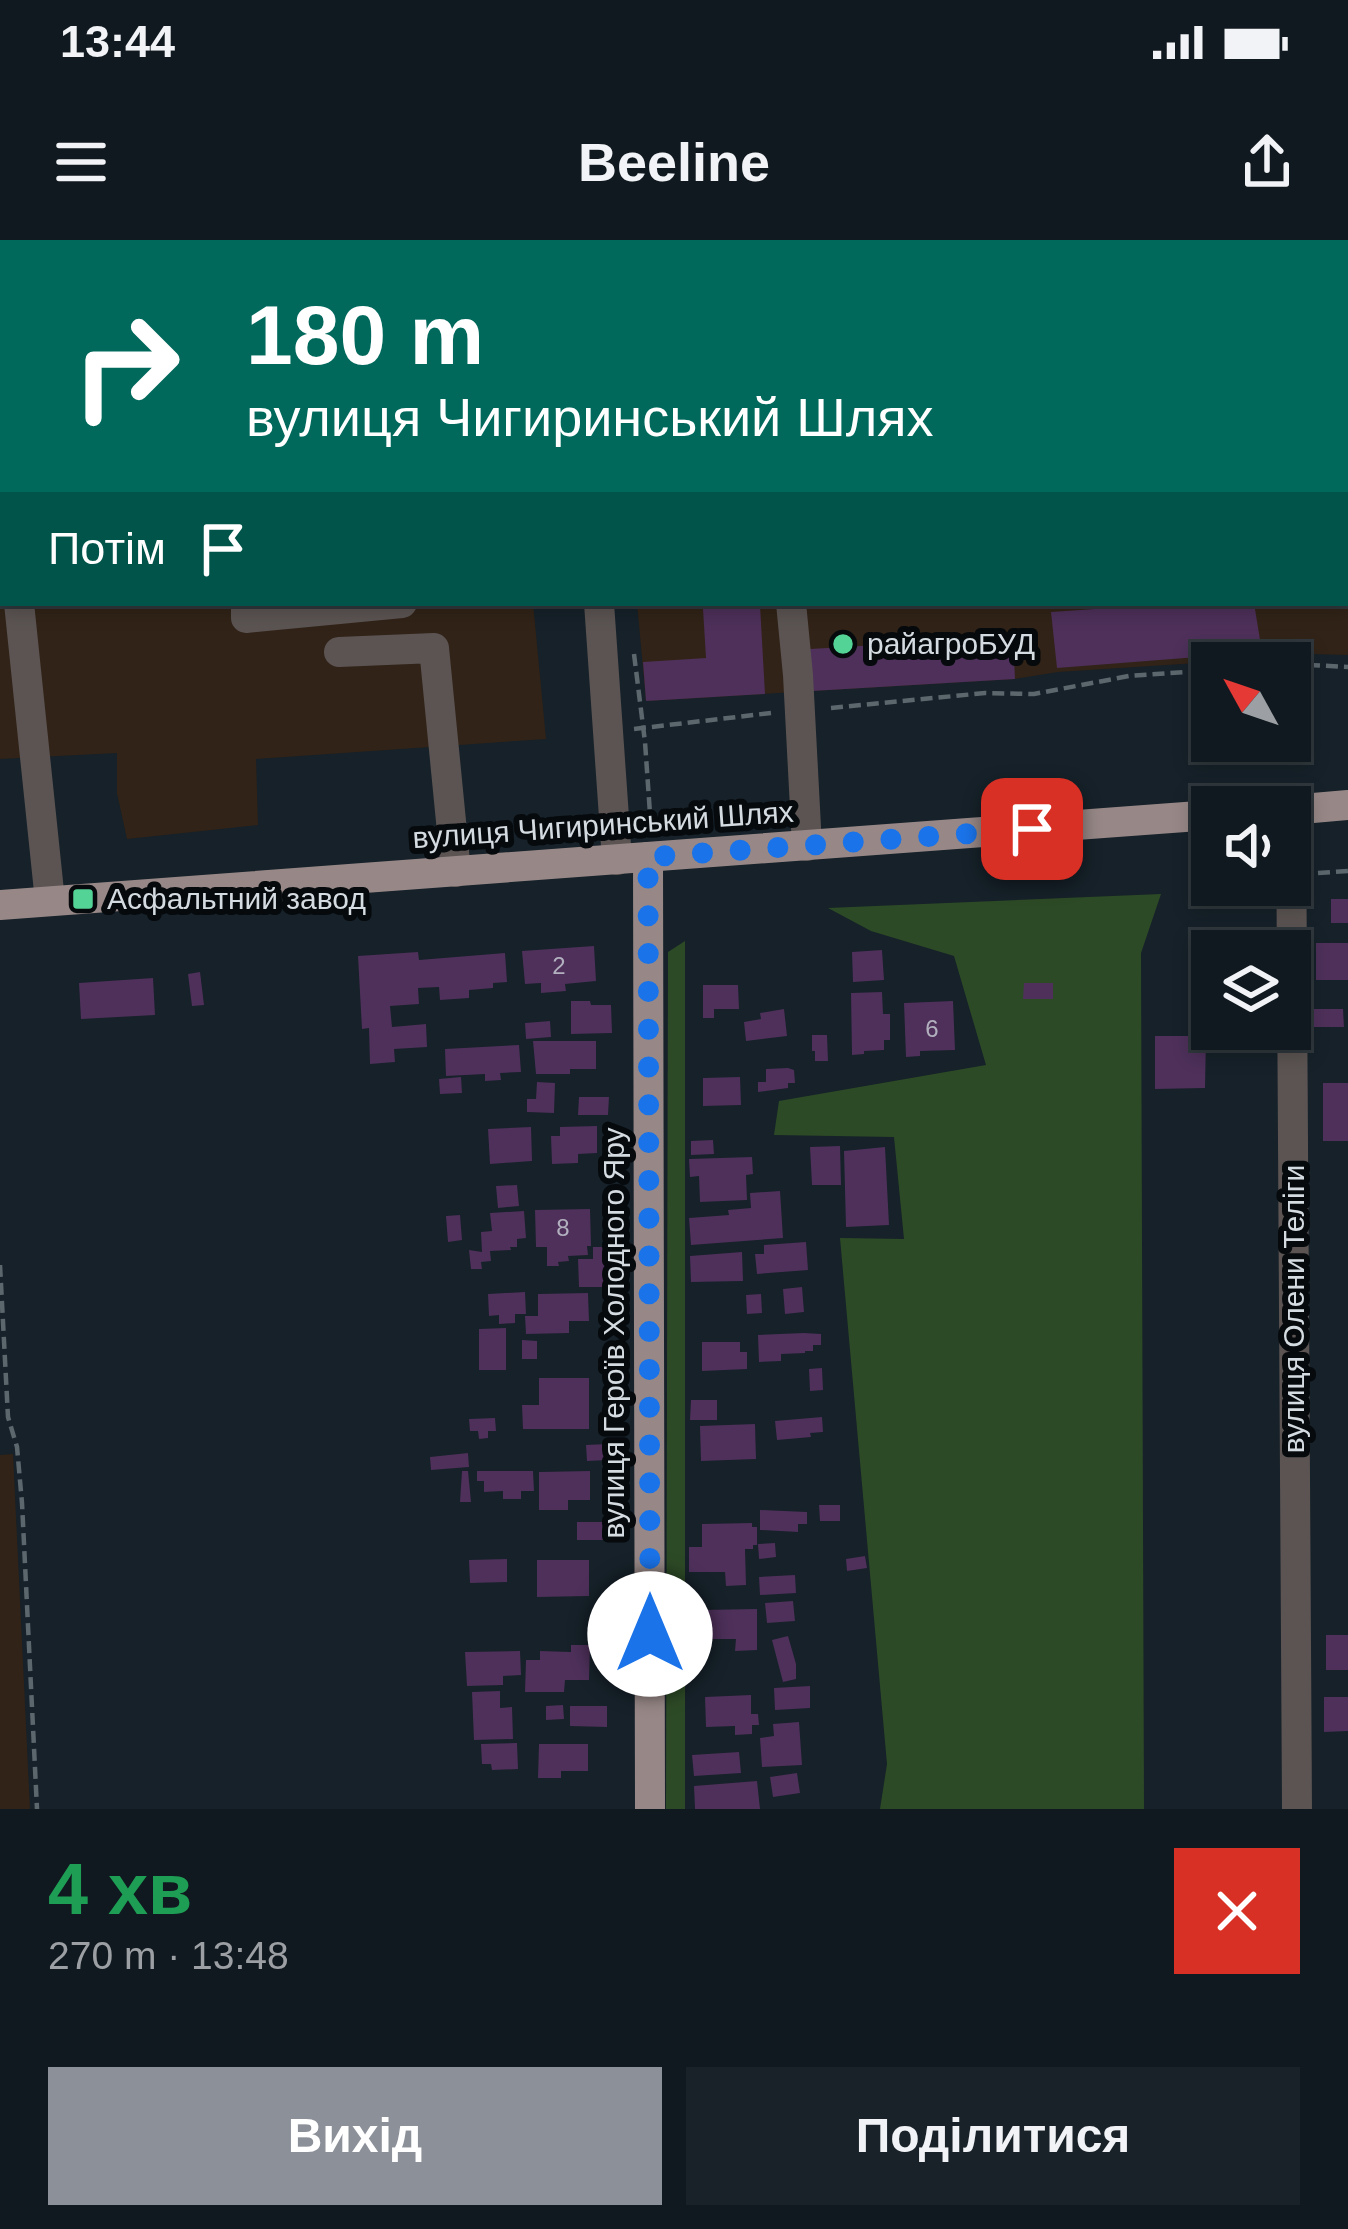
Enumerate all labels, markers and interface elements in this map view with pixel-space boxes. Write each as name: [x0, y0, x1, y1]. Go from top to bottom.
text: 13:44: [60, 16, 175, 67]
icon: menu: [48, 129, 114, 195]
icon: share: [1234, 129, 1300, 195]
text: Beeline: [578, 132, 770, 192]
icon: right: [48, 288, 204, 444]
text: 180 m: [246, 288, 484, 382]
text: вулиця Чигиринський Шлях: [246, 387, 934, 447]
icon: arrive: [190, 516, 256, 582]
text: Потім: [48, 523, 166, 574]
place label: райагроБУД: [867, 627, 1035, 660]
marker: райагроБУД: [830, 631, 856, 657]
north arrow: [1191, 642, 1311, 762]
map controls: [1191, 642, 1311, 1050]
pin: [981, 778, 1083, 880]
button: sound: [1191, 786, 1311, 906]
street label: вулиця Чигиринський Шлях: [411, 795, 795, 854]
icon: arrive: [999, 796, 1065, 862]
place label: Асфальтний завод: [107, 882, 366, 915]
marker: Асфальтний завод: [70, 886, 96, 912]
button: layers: [1191, 930, 1311, 1050]
house number: 2: [552, 952, 566, 979]
house number: 6: [925, 1015, 939, 1042]
street label: вулиця Героїв Холодного Яру: [597, 1127, 630, 1539]
street label: вулиця Олени Теліги: [1277, 1165, 1310, 1453]
house number: 8: [556, 1214, 570, 1241]
position arrow: [587, 1571, 713, 1697]
button: close: [1174, 1848, 1300, 1974]
text: 4 хв: [48, 1849, 192, 1929]
text: 270 m · 13:48: [48, 1934, 289, 1977]
button: Вихід: [48, 2067, 662, 2205]
button: Поділитися: [686, 2067, 1300, 2205]

